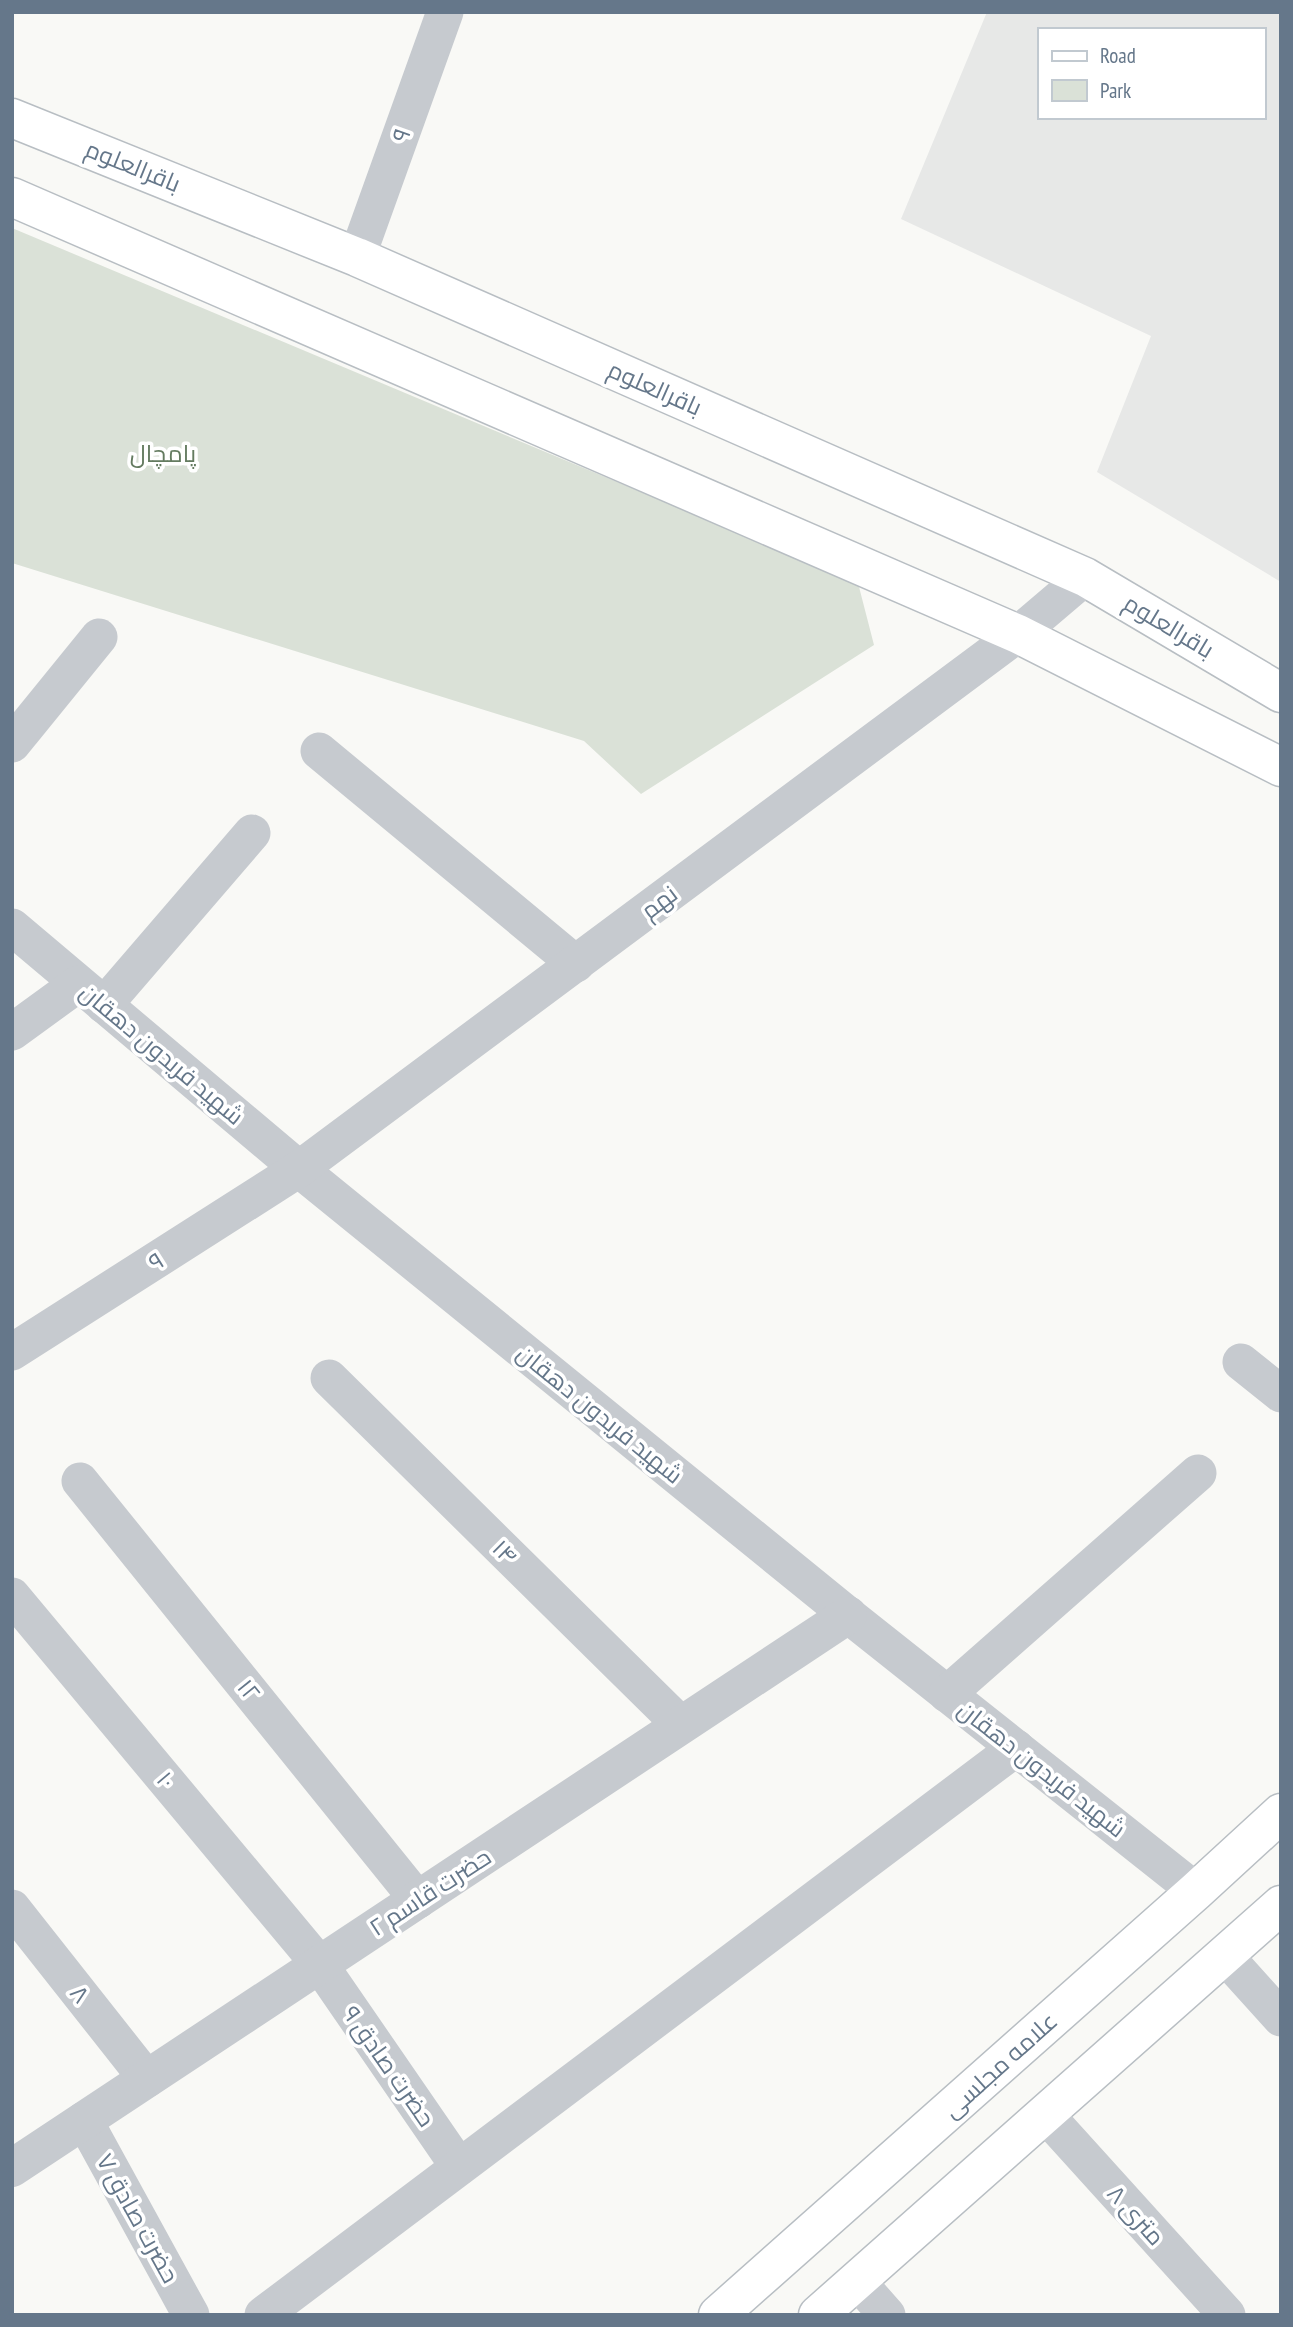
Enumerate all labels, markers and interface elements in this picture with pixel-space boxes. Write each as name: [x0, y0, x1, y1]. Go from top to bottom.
legend: [1038, 28, 1265, 119]
text: Road: [1100, 42, 1136, 69]
text: Park: [1100, 77, 1131, 104]
street label: ۹: [384, 124, 418, 146]
street label: باقرالعلوم: [81, 133, 185, 200]
street label: باقرالعلوم: [603, 354, 707, 423]
park label: پامچال: [130, 438, 197, 470]
street label: باقرالعلوم: [1118, 587, 1220, 666]
street label: نهم: [634, 878, 684, 927]
street label: شهید فریدون دهقان: [74, 976, 250, 1132]
street label: ۹: [142, 1245, 170, 1277]
street label: شهید فریدون دهقان: [511, 1337, 689, 1491]
street label: ۱۴: [486, 1533, 524, 1571]
street label: ۱۲: [231, 1672, 267, 1708]
street label: شهید فریدون دهقان: [952, 1694, 1132, 1844]
street label: ۱۰: [150, 1765, 182, 1795]
street label: ۲ حضرت قاسم: [363, 1841, 497, 1944]
street label: ۸: [63, 1979, 97, 2009]
street label: ۹ حضرت صادق: [336, 1999, 442, 2133]
street label: علامه مجلسی: [936, 2005, 1064, 2125]
street label: ۷ حضرت صادق: [90, 2148, 186, 2288]
street label: ۸ متری: [1101, 2178, 1171, 2252]

